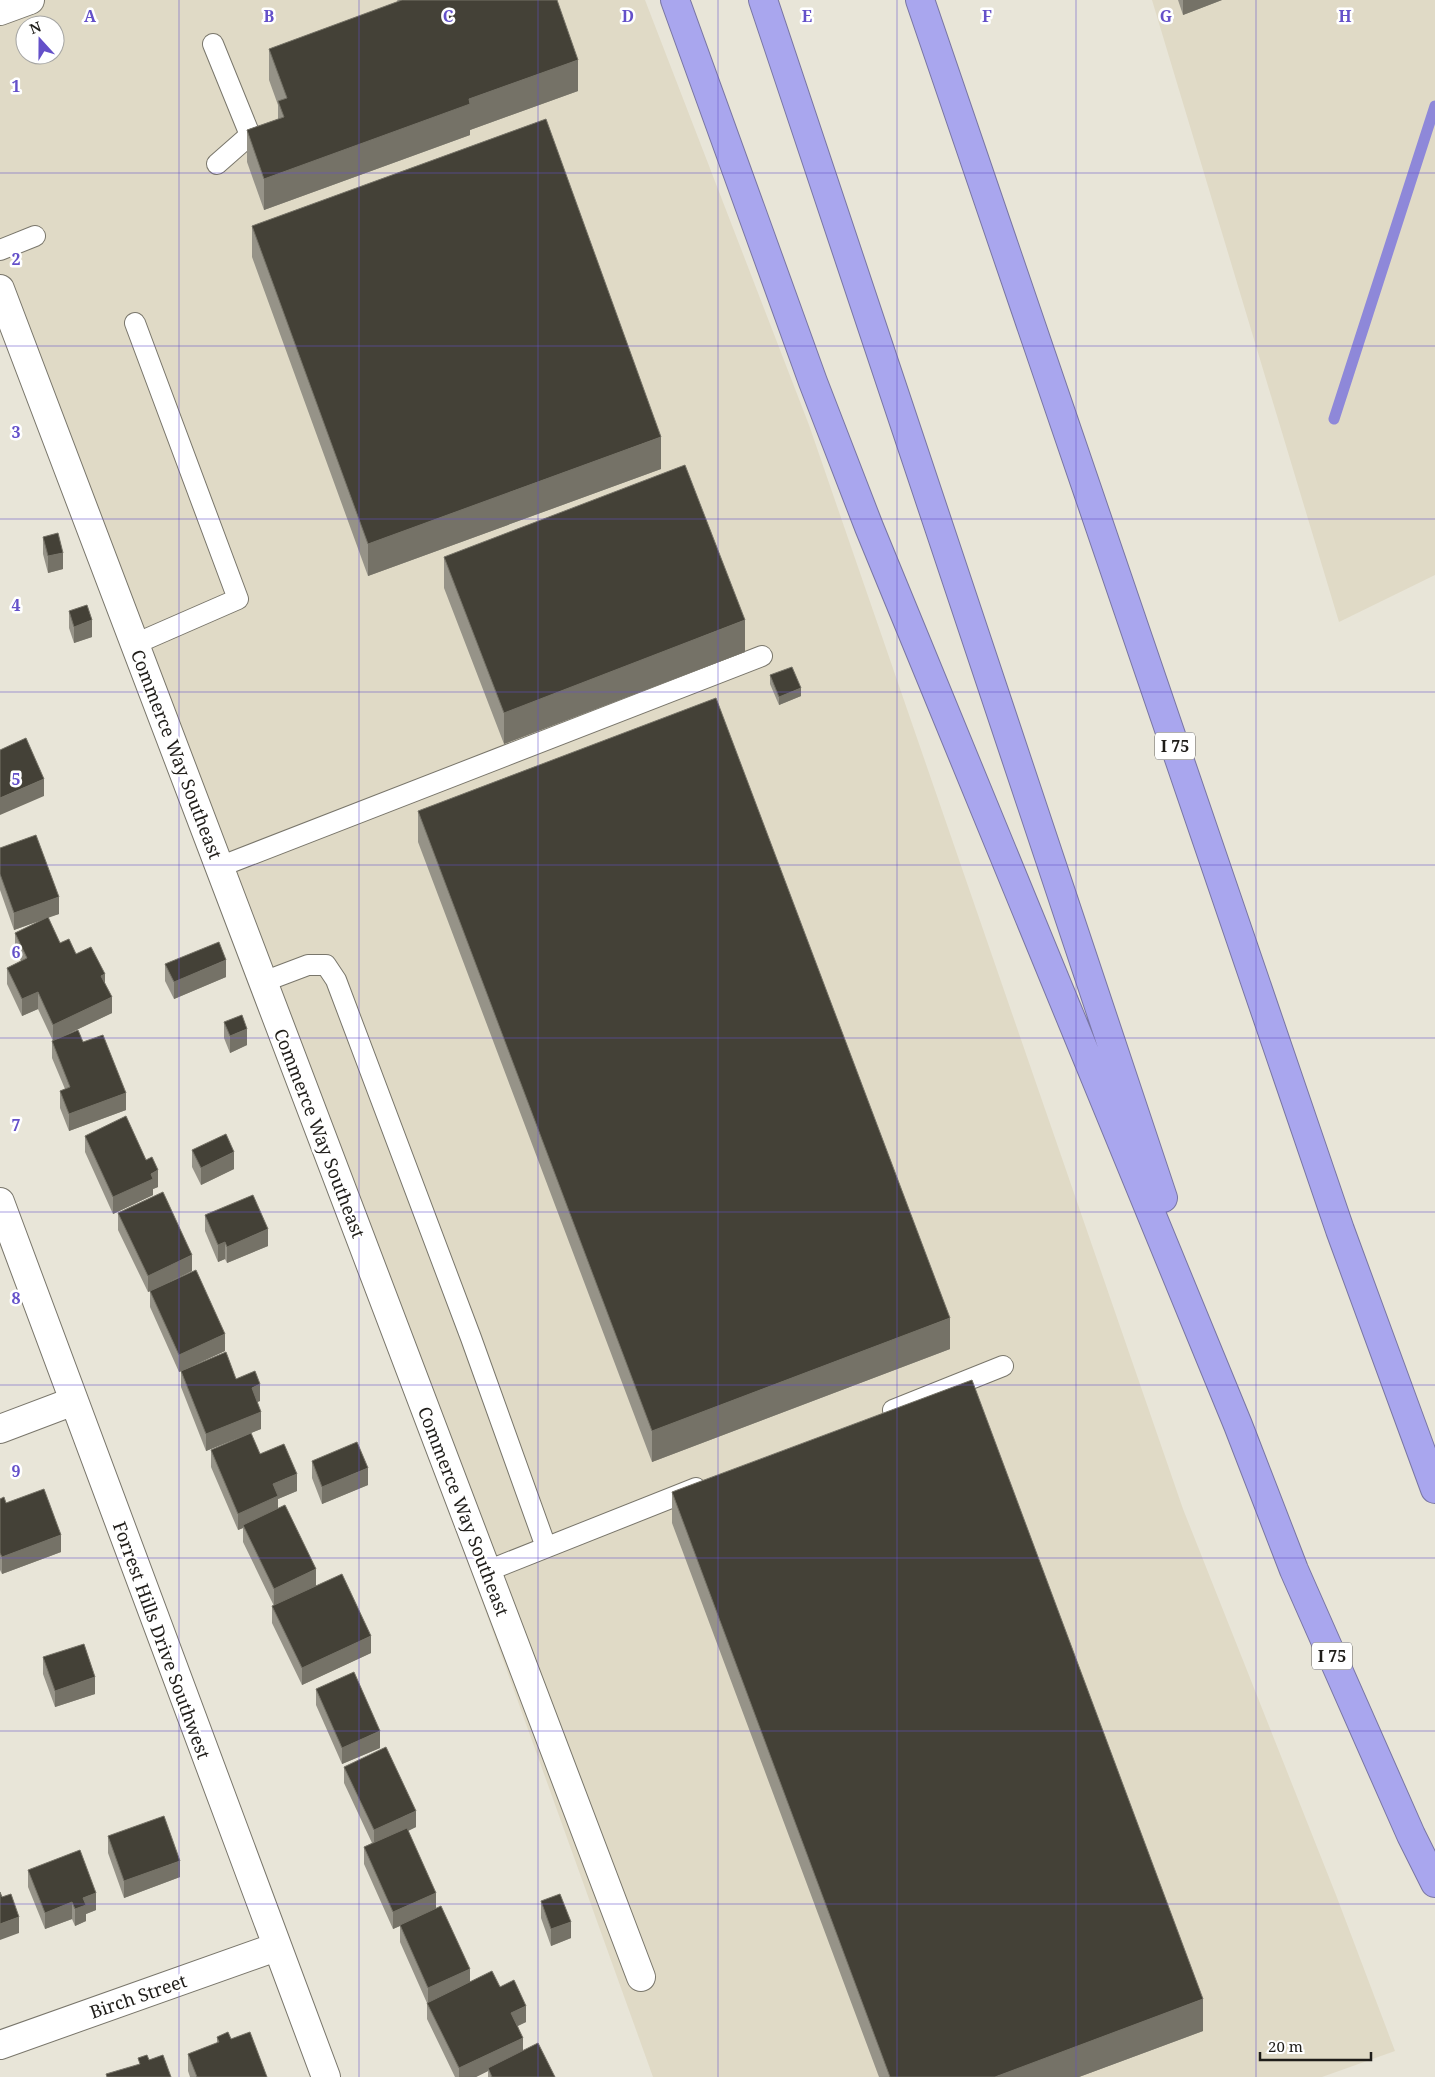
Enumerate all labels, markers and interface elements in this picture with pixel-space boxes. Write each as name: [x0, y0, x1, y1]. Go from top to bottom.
text: A: [84, 5, 97, 27]
text: B: [264, 5, 275, 27]
text: C: [443, 5, 454, 27]
text: D: [622, 5, 634, 27]
text: E: [802, 5, 812, 27]
text: F: [982, 5, 992, 27]
text: G: [1160, 5, 1172, 27]
text: H: [1338, 5, 1352, 27]
north arrow: [15, 15, 65, 65]
text: N: [27, 17, 44, 38]
text: 1: [11, 75, 21, 97]
text: 2: [11, 248, 21, 270]
text: 3: [11, 421, 21, 443]
text: 4: [11, 594, 21, 616]
street label: Commerce Way Southeast: [126, 646, 228, 862]
road number: I 75: [1155, 732, 1195, 759]
text: 5: [11, 768, 21, 790]
text: 6: [11, 941, 21, 963]
street label: Commerce Way Southeast: [269, 1025, 371, 1241]
text: 7: [11, 1114, 21, 1136]
text: 8: [11, 1287, 21, 1309]
street label: Commerce Way Southeast: [413, 1403, 515, 1619]
text: 9: [11, 1460, 21, 1482]
street label: Forrest Hills Drive Southwest: [108, 1518, 216, 1762]
road number: I 75: [1312, 1642, 1352, 1670]
street label: Birch Street: [86, 1968, 190, 2024]
scale bar: [1260, 2030, 1371, 2062]
text: 20 m: [1268, 2036, 1303, 2056]

